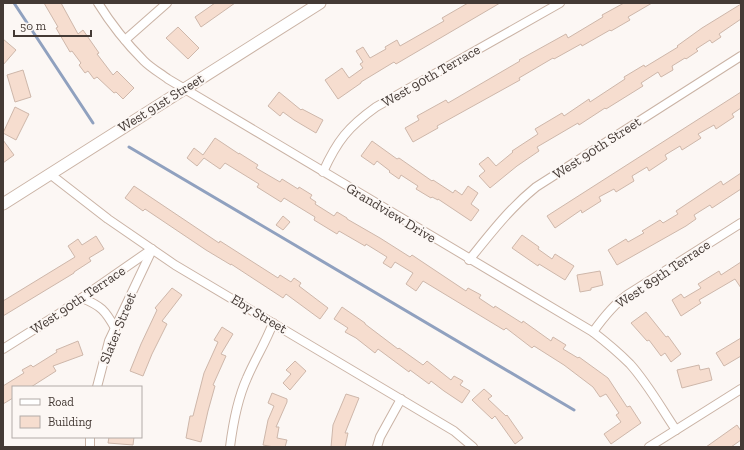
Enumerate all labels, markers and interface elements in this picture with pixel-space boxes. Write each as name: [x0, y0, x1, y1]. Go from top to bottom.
scale bar: [14, 12, 91, 38]
text: 50 m: [20, 19, 47, 33]
street label: West 90th Terrace: [379, 41, 484, 111]
street label: West 91st Street: [115, 69, 208, 136]
street label: West 90th Street: [550, 113, 645, 183]
street label: Grandview Drive: [343, 179, 439, 247]
street label: West 89th Terrace: [613, 236, 714, 312]
street label: West 90th Terrace: [27, 262, 129, 338]
street label: Slater Street: [96, 289, 140, 366]
street label: Eby Street: [228, 291, 291, 338]
legend: [12, 386, 142, 438]
text: Road: [48, 395, 74, 409]
text: Building: [48, 415, 92, 429]

